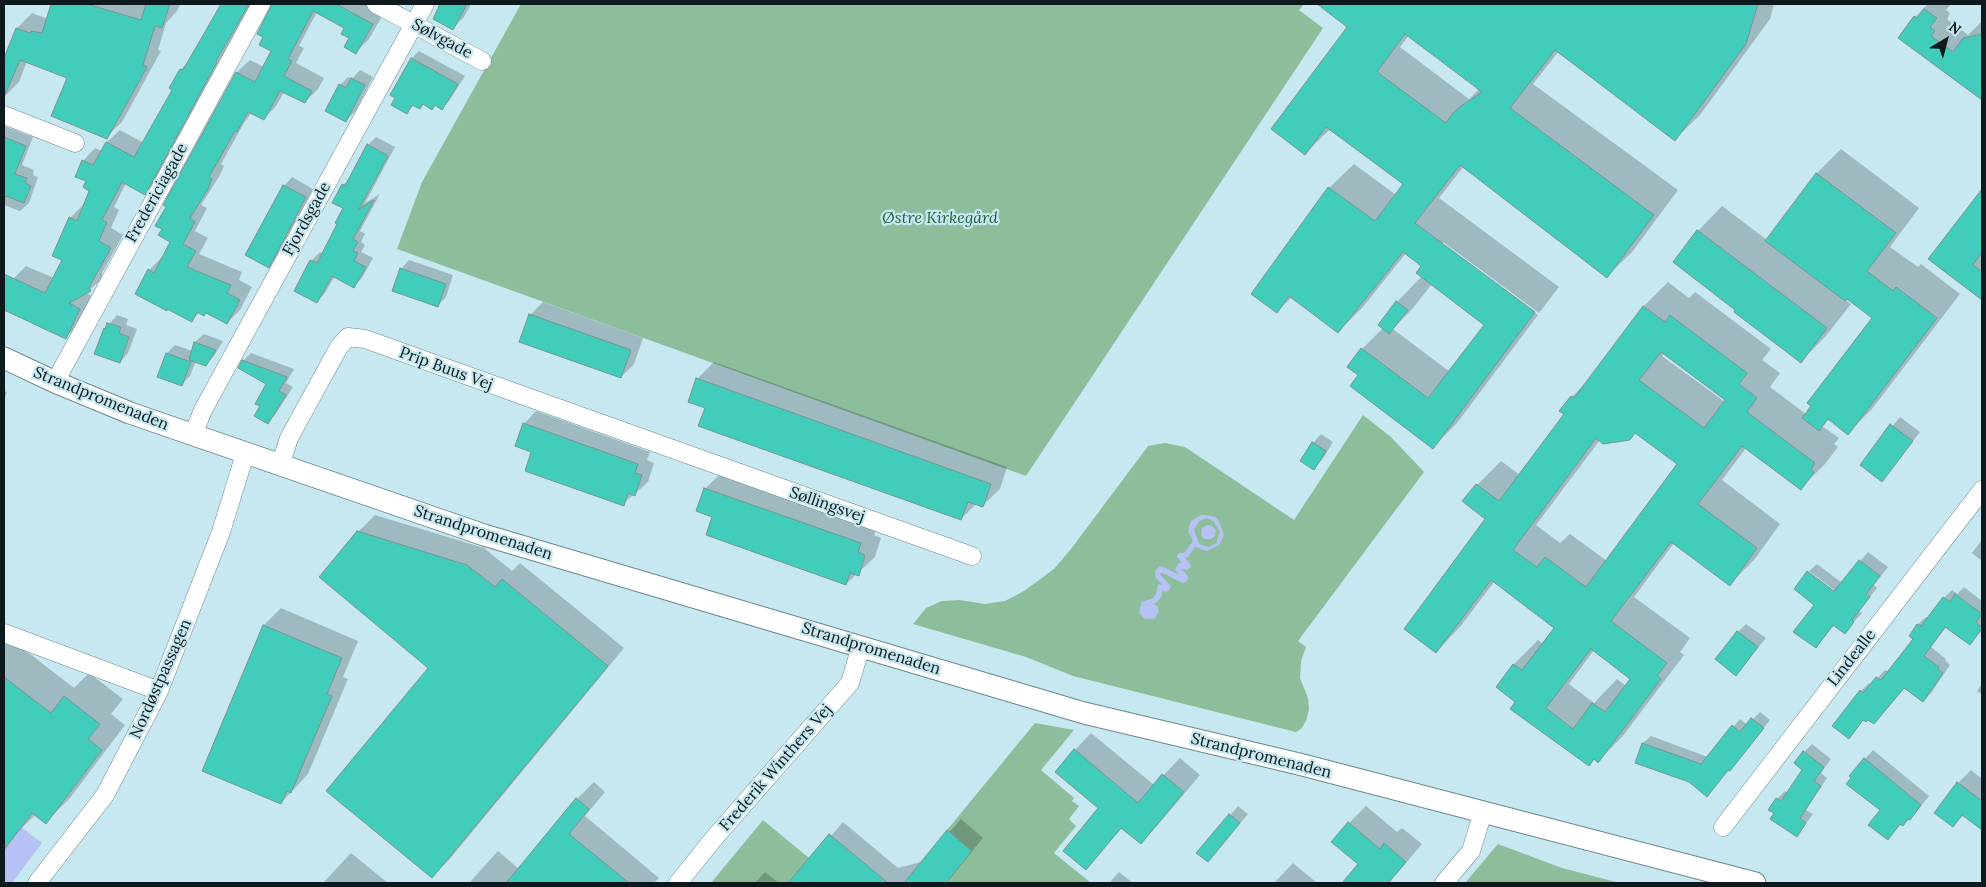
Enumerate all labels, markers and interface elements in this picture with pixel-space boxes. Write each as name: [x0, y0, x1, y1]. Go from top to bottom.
street label: Sølvgade: [408, 15, 476, 63]
north arrow: [1921, 15, 1971, 65]
text: N: [1945, 18, 1965, 38]
street label: Fredericiagade: [122, 140, 192, 246]
street label: Fjordsgade: [279, 179, 335, 259]
park label: Østre Kirkegård: [882, 208, 998, 228]
street label: Prip Buus Vej: [397, 343, 495, 395]
street label: Strandpromenaden: [31, 363, 171, 435]
street label: Søllingsvej: [787, 483, 867, 527]
street label: Strandpromenaden: [411, 502, 555, 564]
street label: Nordøstpassagen: [126, 616, 196, 742]
street label: Strandpromenaden: [799, 619, 943, 679]
street label: Lindealle: [1824, 626, 1880, 690]
street label: Frederik Winthers Vej: [716, 701, 836, 835]
street label: Strandpromenaden: [1189, 729, 1333, 783]

